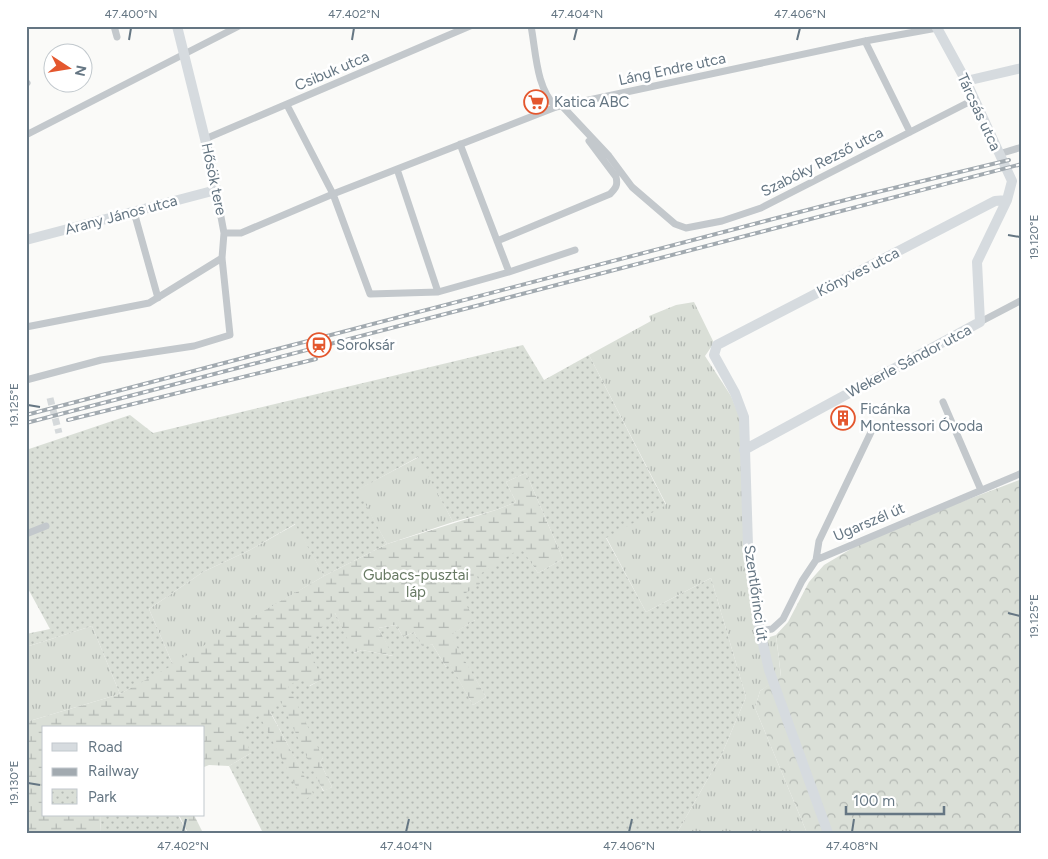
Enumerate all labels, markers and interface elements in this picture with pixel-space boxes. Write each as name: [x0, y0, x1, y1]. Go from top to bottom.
text: 47.400°N: [105, 7, 157, 21]
text: 47.402°N: [328, 7, 380, 21]
text: 47.404°N: [551, 7, 603, 21]
text: 47.406°N: [774, 7, 826, 21]
north arrow: [42, 42, 92, 92]
street label: Csibuk utca: [292, 47, 372, 95]
street label: Láng Endre utca: [617, 49, 727, 89]
text: N: [71, 64, 90, 78]
street label: Tárcsás utca: [953, 70, 1005, 154]
supermarket icon: Katica ABC: [523, 89, 549, 115]
place label: Katica ABC: [554, 93, 630, 111]
street label: Szabóky Rezső utca: [758, 123, 886, 201]
street label: Hősök tere: [198, 141, 230, 217]
street label: Arany János utca: [63, 191, 179, 239]
text: 19.120°E: [1027, 214, 1041, 260]
street label: Könyves utca: [814, 244, 902, 300]
street label: Wekerle Sándor utca: [843, 320, 975, 402]
station icon: Soroksár: [306, 332, 332, 358]
place label: Soroksár: [336, 336, 395, 354]
text: 19.125°E: [7, 383, 21, 427]
place label: Ficánka Montessori Óvoda: [860, 400, 983, 435]
building icon: Ficánka Montessori Óvoda: [830, 405, 856, 431]
street label: Ugarszél út: [831, 499, 908, 545]
street label: Szentlőrinci út: [740, 544, 772, 643]
park label: Gubacs-pusztai láp: [363, 566, 469, 601]
text: 19.125°E: [1027, 594, 1041, 638]
legend: [42, 726, 205, 816]
text: Road: [88, 738, 123, 756]
text: 19.130°E: [7, 761, 21, 805]
text: Railway: [88, 762, 139, 780]
scale bar: [846, 784, 943, 816]
text: Park: [88, 788, 117, 806]
text: 100 m: [853, 792, 895, 810]
text: 47.402°N: [157, 839, 209, 853]
text: 47.404°N: [380, 839, 432, 853]
text: 47.406°N: [603, 839, 655, 853]
text: 47.408°N: [826, 839, 878, 853]

